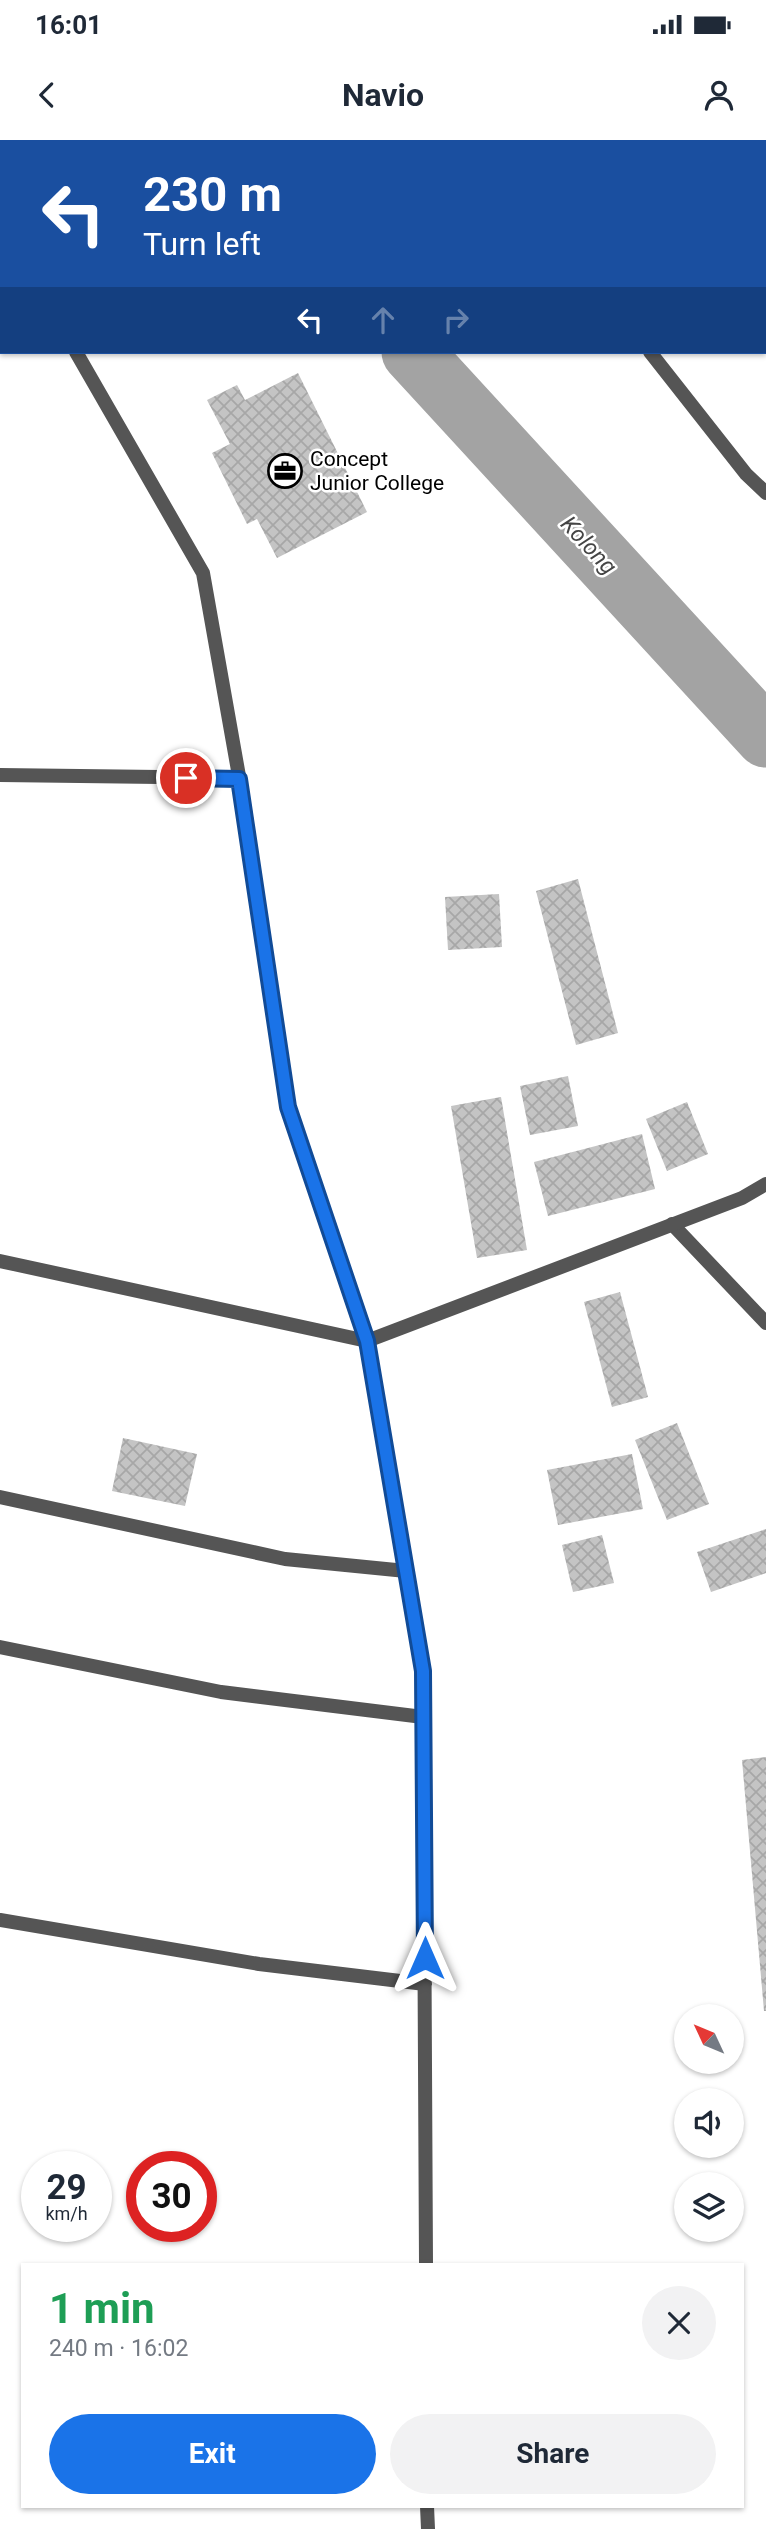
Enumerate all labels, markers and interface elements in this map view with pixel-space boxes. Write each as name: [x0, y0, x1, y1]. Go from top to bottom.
text: 16:01: [35, 10, 102, 40]
icon: back: [28, 76, 66, 114]
text: Navio: [342, 76, 424, 114]
icon: person: [700, 76, 738, 114]
text: 230 m: [143, 166, 282, 223]
icon: left: [28, 168, 119, 259]
text: Turn left: [143, 225, 261, 263]
icon: left: [291, 301, 329, 339]
icon: ahead: [364, 301, 402, 339]
icon: right: [437, 301, 475, 339]
place label: Concept Junior College: [310, 447, 444, 495]
office icon: Concept Junior College: [266, 452, 304, 490]
water label: Kolong: [555, 511, 622, 580]
pin: [156, 748, 216, 808]
icon: arrive: [167, 759, 205, 797]
position arrow: [388, 1921, 462, 1995]
north arrow: [674, 2004, 744, 2074]
map controls: [674, 2004, 744, 2242]
button: sound: [674, 2088, 744, 2158]
speed limit sign: 30: [126, 2151, 217, 2242]
text: 29: [46, 2167, 87, 2208]
button: layers: [674, 2172, 744, 2242]
text: km/h: [45, 2203, 88, 2224]
text: 1 min: [49, 2284, 155, 2333]
button: close: [642, 2286, 716, 2360]
text: 240 m · 16:02: [49, 2335, 188, 2362]
button: Exit: [49, 2414, 376, 2494]
button: Share: [390, 2414, 716, 2494]

